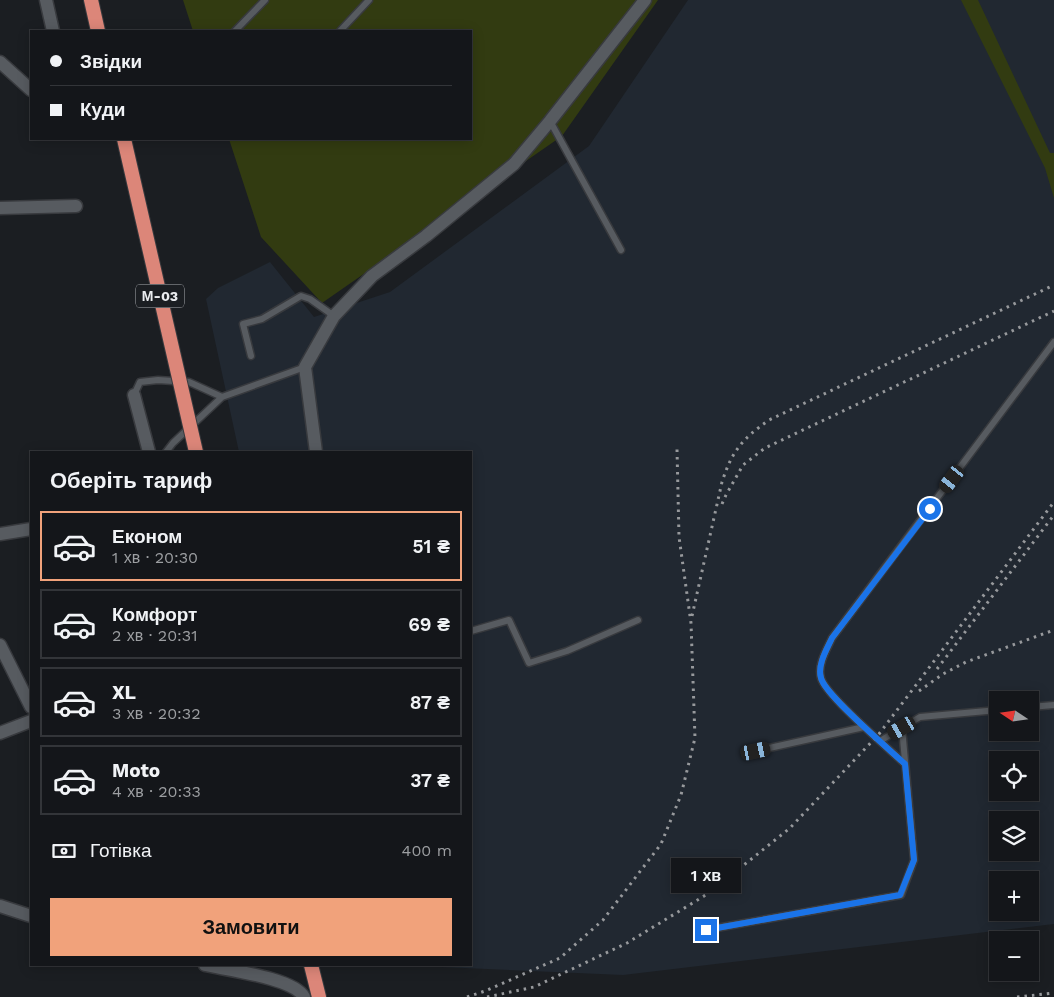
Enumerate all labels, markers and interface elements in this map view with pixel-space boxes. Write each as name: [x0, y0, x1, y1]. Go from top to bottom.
text: Звідки: [80, 50, 142, 73]
text: Куди: [80, 98, 125, 121]
road number: М-03: [136, 284, 184, 308]
car: [936, 463, 967, 495]
text: Оберіть тариф: [50, 468, 212, 493]
route start: [919, 498, 941, 520]
icon: car: [52, 524, 97, 569]
text: Економ: [112, 525, 182, 548]
text: 51 ₴: [413, 535, 450, 558]
text: 1 хв · 20:30: [112, 548, 198, 567]
icon: car: [52, 602, 97, 647]
text: Комфорт: [112, 603, 197, 626]
text: 69 ₴: [408, 613, 450, 636]
text: 2 хв · 20:31: [112, 626, 197, 645]
icon: car: [52, 680, 97, 725]
text: XL: [112, 681, 136, 704]
text: 87 ₴: [410, 691, 450, 714]
north arrow: [989, 691, 1039, 741]
map controls: [989, 691, 1039, 981]
text: 3 хв · 20:32: [112, 704, 200, 723]
car: [885, 714, 918, 742]
car: [739, 741, 772, 761]
button: locate: [989, 751, 1039, 801]
icon: car: [52, 758, 97, 803]
text: Moto: [112, 759, 160, 782]
text: 37 ₴: [410, 769, 450, 792]
text: 4 хв · 20:33: [112, 782, 201, 801]
button: layers: [989, 811, 1039, 861]
icon: cash: [50, 837, 78, 865]
text: Готівка: [90, 839, 151, 862]
text: 400 m: [402, 841, 452, 860]
callout: 1 хв: [671, 858, 741, 892]
text: 1 хв: [691, 866, 721, 885]
button: +: [989, 871, 1039, 921]
button: Замовити: [50, 898, 452, 956]
route end: [695, 919, 717, 941]
button: −: [989, 931, 1039, 981]

